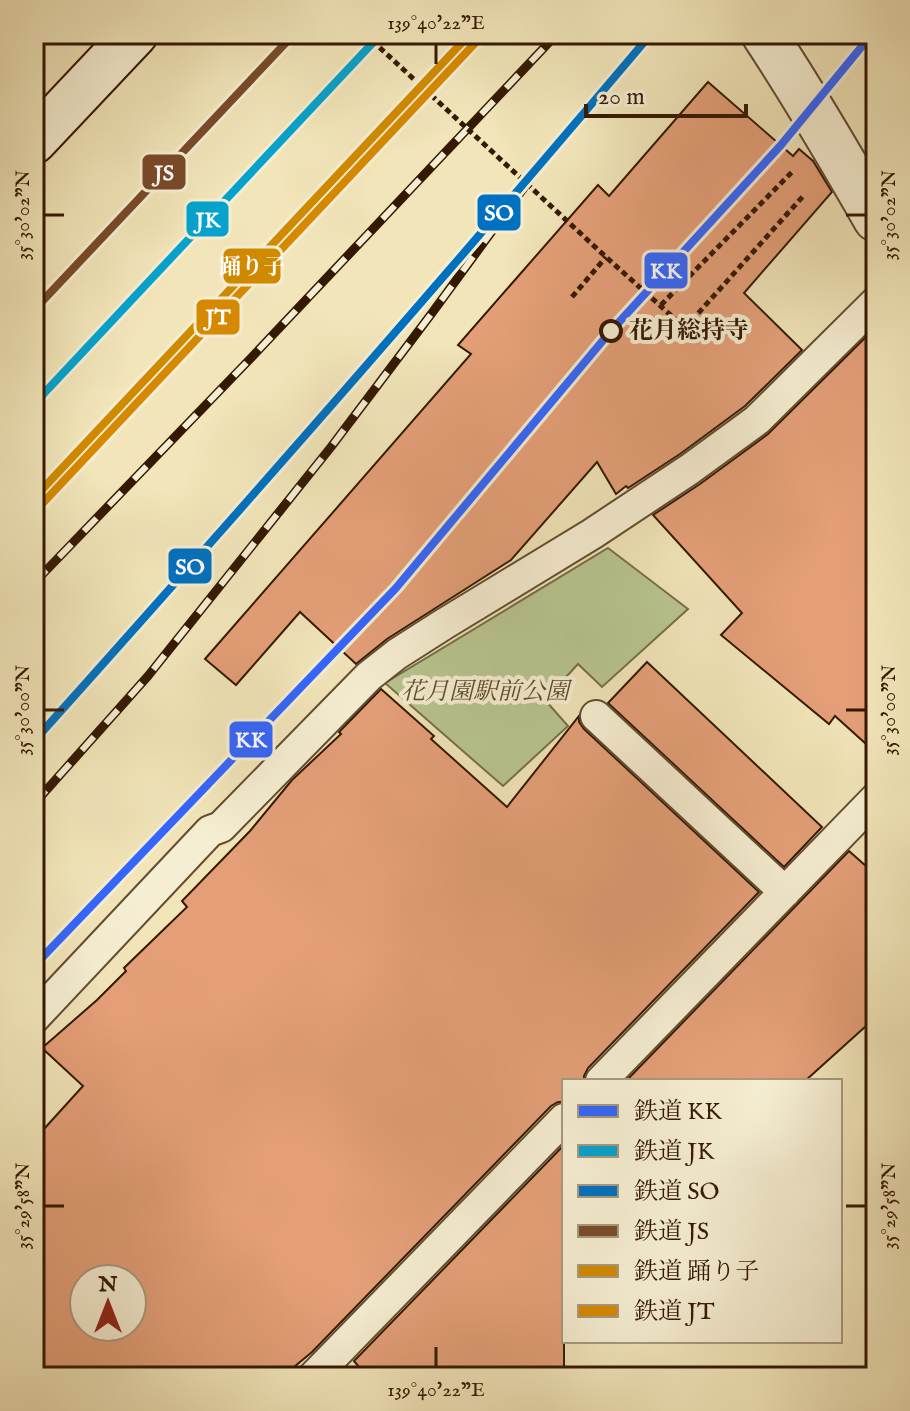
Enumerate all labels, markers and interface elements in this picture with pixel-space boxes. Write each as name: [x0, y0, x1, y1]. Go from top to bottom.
text: 139°40'22"E: [387, 11, 485, 36]
scale bar: [586, 68, 746, 118]
text: 20 m: [598, 82, 645, 113]
line badge: JS: [141, 153, 187, 191]
text: JS: [151, 160, 174, 188]
text: 35°30'02"N: [11, 170, 36, 260]
text: 35°30'02"N: [877, 170, 902, 260]
line badge: SO: [476, 193, 522, 232]
line badge: JK: [185, 200, 230, 238]
text: SO: [484, 200, 514, 228]
text: JK: [193, 207, 222, 235]
line badge: 踊り子: [222, 247, 282, 285]
line badge: KK: [643, 251, 689, 290]
text: 踊り子: [219, 254, 285, 282]
text: KK: [650, 258, 683, 286]
line badge: JT: [195, 298, 241, 336]
text: JT: [202, 304, 231, 332]
place label: 花月総持寺: [629, 316, 749, 347]
marker: 花月総持寺: [600, 320, 622, 342]
line badge: SO: [167, 547, 213, 585]
text: SO: [175, 554, 205, 582]
text: 35°30'00"N: [11, 665, 36, 755]
text: 35°30'00"N: [877, 665, 902, 755]
park label: 花月園駅前公園: [401, 677, 573, 708]
line badge: KK: [228, 720, 274, 759]
text: KK: [235, 727, 268, 755]
legend: [562, 1079, 842, 1343]
text: 鉄道 KK: [634, 1097, 723, 1128]
text: 鉄道 JK: [634, 1137, 715, 1168]
text: 35°29'58"N: [11, 1162, 36, 1250]
text: 35°29'58"N: [877, 1162, 902, 1250]
text: 鉄道 SO: [634, 1177, 719, 1208]
text: 鉄道 JS: [634, 1217, 709, 1248]
text: 鉄道 踊り子: [634, 1257, 759, 1288]
north arrow: [68, 1263, 148, 1343]
text: N: [97, 1271, 118, 1299]
text: 鉄道 JT: [634, 1297, 715, 1328]
text: 139°40'22"E: [387, 1378, 485, 1403]

